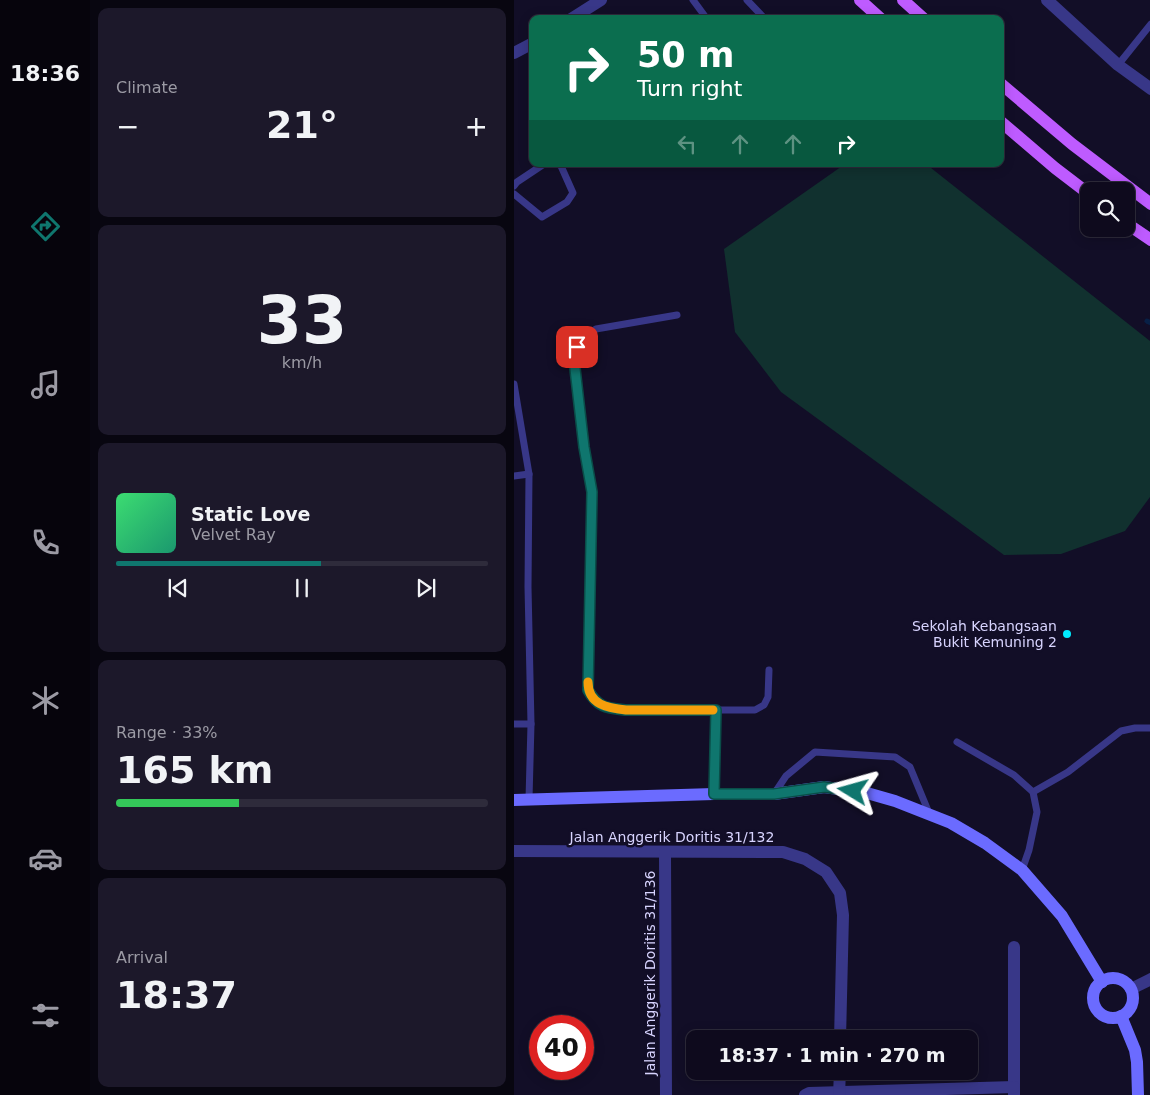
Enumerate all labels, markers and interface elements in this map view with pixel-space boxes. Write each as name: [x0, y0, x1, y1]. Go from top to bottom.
icon: right: [554, 35, 619, 100]
text: 50 m: [637, 35, 734, 75]
text: 18:36: [10, 61, 80, 86]
text: Turn right: [637, 76, 742, 101]
text: Climate: [116, 78, 178, 97]
text: 21°: [266, 103, 338, 147]
text: −: [116, 110, 139, 143]
text: +: [465, 110, 488, 143]
icon: left: [673, 130, 701, 158]
icon: ahead: [726, 130, 754, 158]
icon: ahead: [779, 130, 807, 158]
icon: right: [832, 130, 860, 158]
map controls: [1080, 182, 1135, 237]
button: search: [1080, 182, 1135, 237]
icon: directions: [28, 209, 63, 244]
text: 33: [257, 283, 347, 358]
pin: [556, 326, 598, 368]
icon: arrive: [563, 333, 591, 361]
text: km/h: [282, 353, 322, 372]
icon: music: [28, 367, 63, 402]
text: Static Love: [191, 503, 311, 525]
icon: phone: [28, 525, 63, 560]
text: Velvet Ray: [191, 525, 276, 544]
icon: previous: [164, 574, 192, 602]
icon: pause: [288, 574, 316, 602]
icon: next: [412, 574, 440, 602]
place label: Sekolah Kebangsaan Bukit Kemuning 2: [912, 618, 1057, 650]
marker: Sekolah Kebangsaan Bukit Kemuning 2: [1061, 628, 1073, 640]
icon: climate: [28, 683, 63, 718]
text: Range · 33%: [116, 723, 218, 742]
text: 165 km: [116, 748, 273, 792]
position arrow: [826, 764, 878, 816]
street label: Jalan Anggerik Doritis 31/132: [569, 829, 774, 845]
icon: car: [28, 841, 63, 876]
street label: Jalan Anggerik Doritis 31/136: [642, 870, 658, 1076]
text: Arrival: [116, 948, 168, 967]
text: 18:37: [116, 973, 237, 1017]
icon: filters: [28, 998, 63, 1033]
speed limit sign: 40: [529, 1015, 594, 1080]
text: 18:37 · 1 min · 270 m: [718, 1044, 946, 1066]

